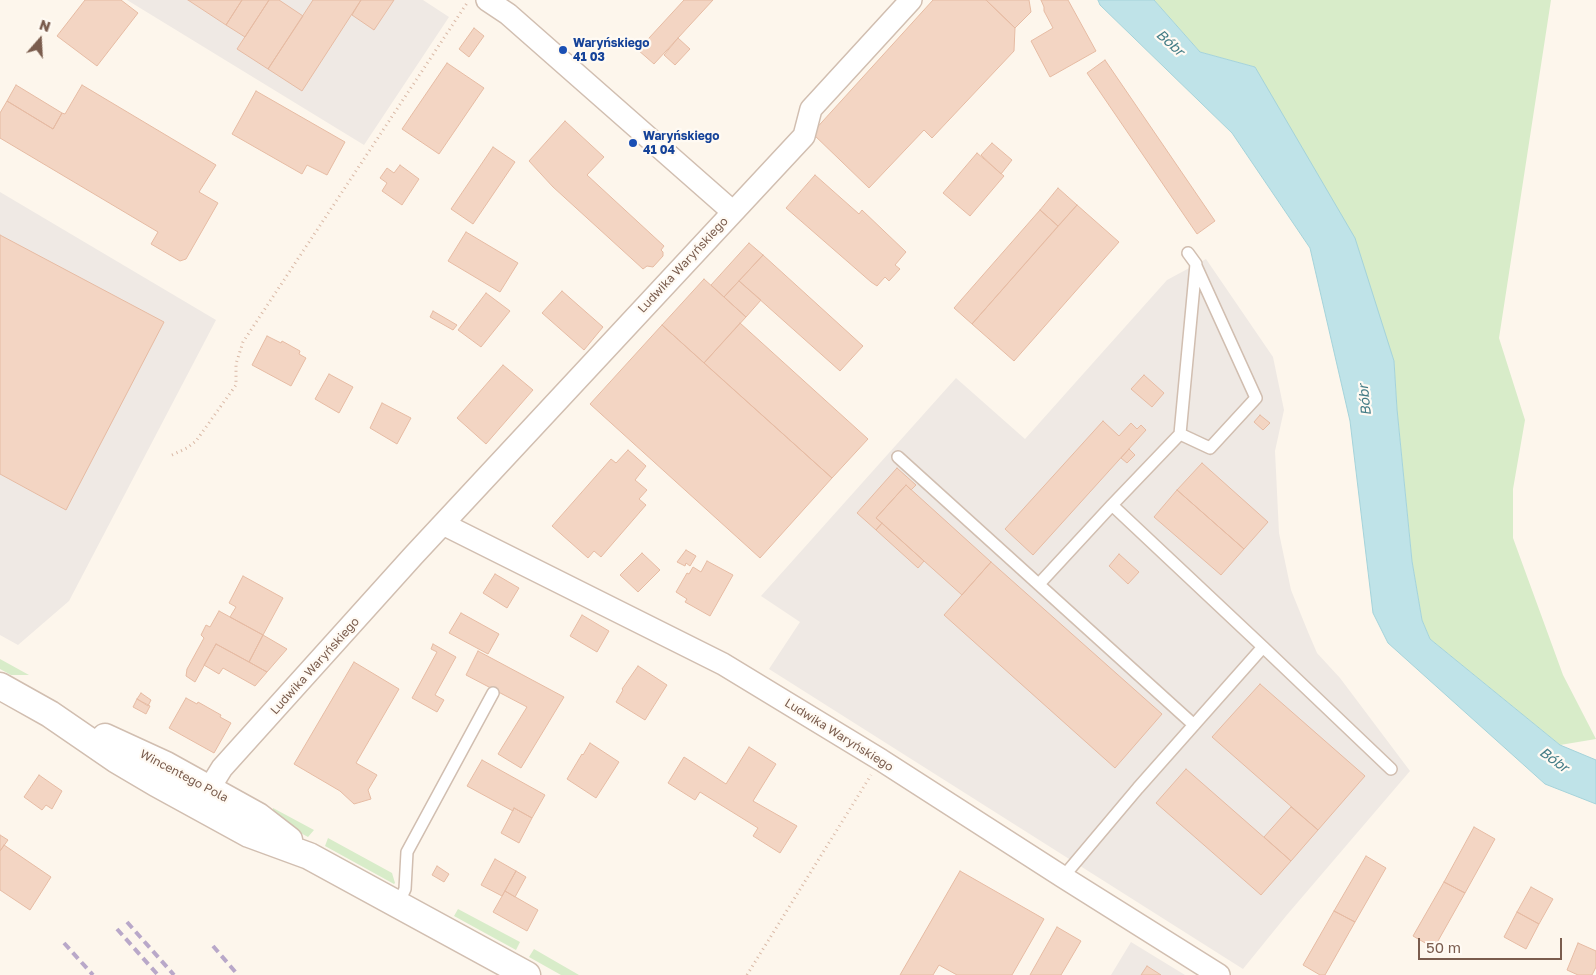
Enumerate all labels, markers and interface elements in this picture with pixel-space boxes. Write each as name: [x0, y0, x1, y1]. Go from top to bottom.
north arrow: [15, 15, 65, 65]
text: N: [37, 16, 53, 35]
water label: Bóbr: [1153, 26, 1187, 60]
place label: Waryńskiego 41 03: [573, 36, 649, 64]
marker: Waryńskiego 41 03: [557, 44, 569, 56]
place label: Waryńskiego 41 04: [643, 129, 719, 157]
marker: Waryńskiego 41 04: [627, 137, 639, 149]
street label: Ludwika Waryńskiego: [635, 214, 731, 316]
water label: Bóbr: [1355, 383, 1375, 417]
street label: Ludwika Waryńskiego: [268, 615, 362, 717]
street label: Ludwika Waryńskiego: [782, 696, 896, 774]
water label: Bóbr: [1536, 744, 1572, 776]
street label: Wincentego Pola: [137, 747, 231, 805]
scale bar: [1421, 928, 1565, 960]
text: 50 m: [1426, 938, 1461, 956]

